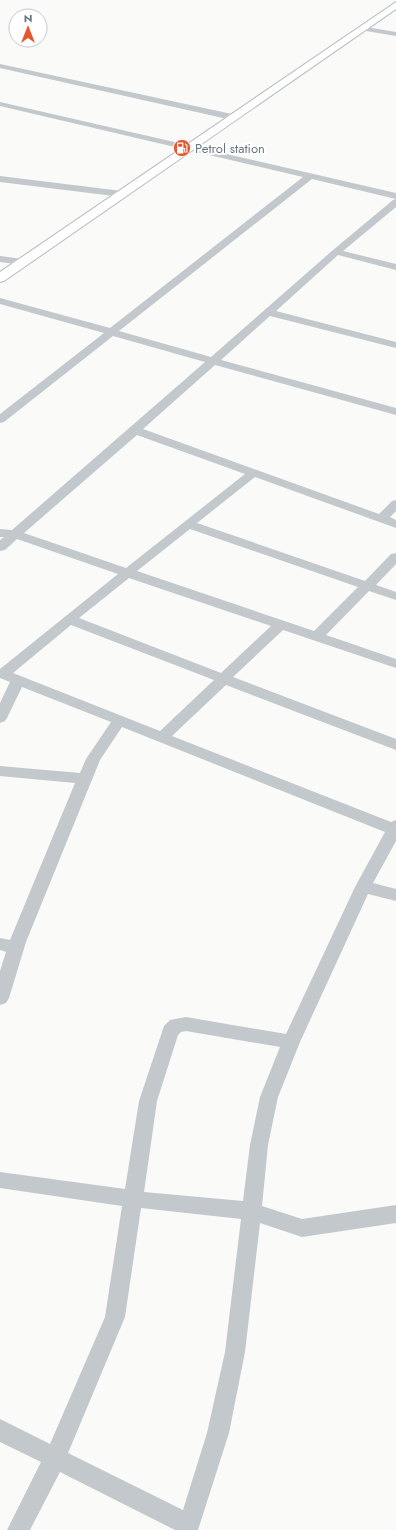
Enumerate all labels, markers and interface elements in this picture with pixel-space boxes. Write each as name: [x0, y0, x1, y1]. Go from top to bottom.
north arrow: [8, 8, 48, 48]
text: N: [24, 10, 32, 26]
fuel station icon: Petrol station: [172, 138, 192, 158]
place label: Petrol station: [195, 139, 265, 158]

